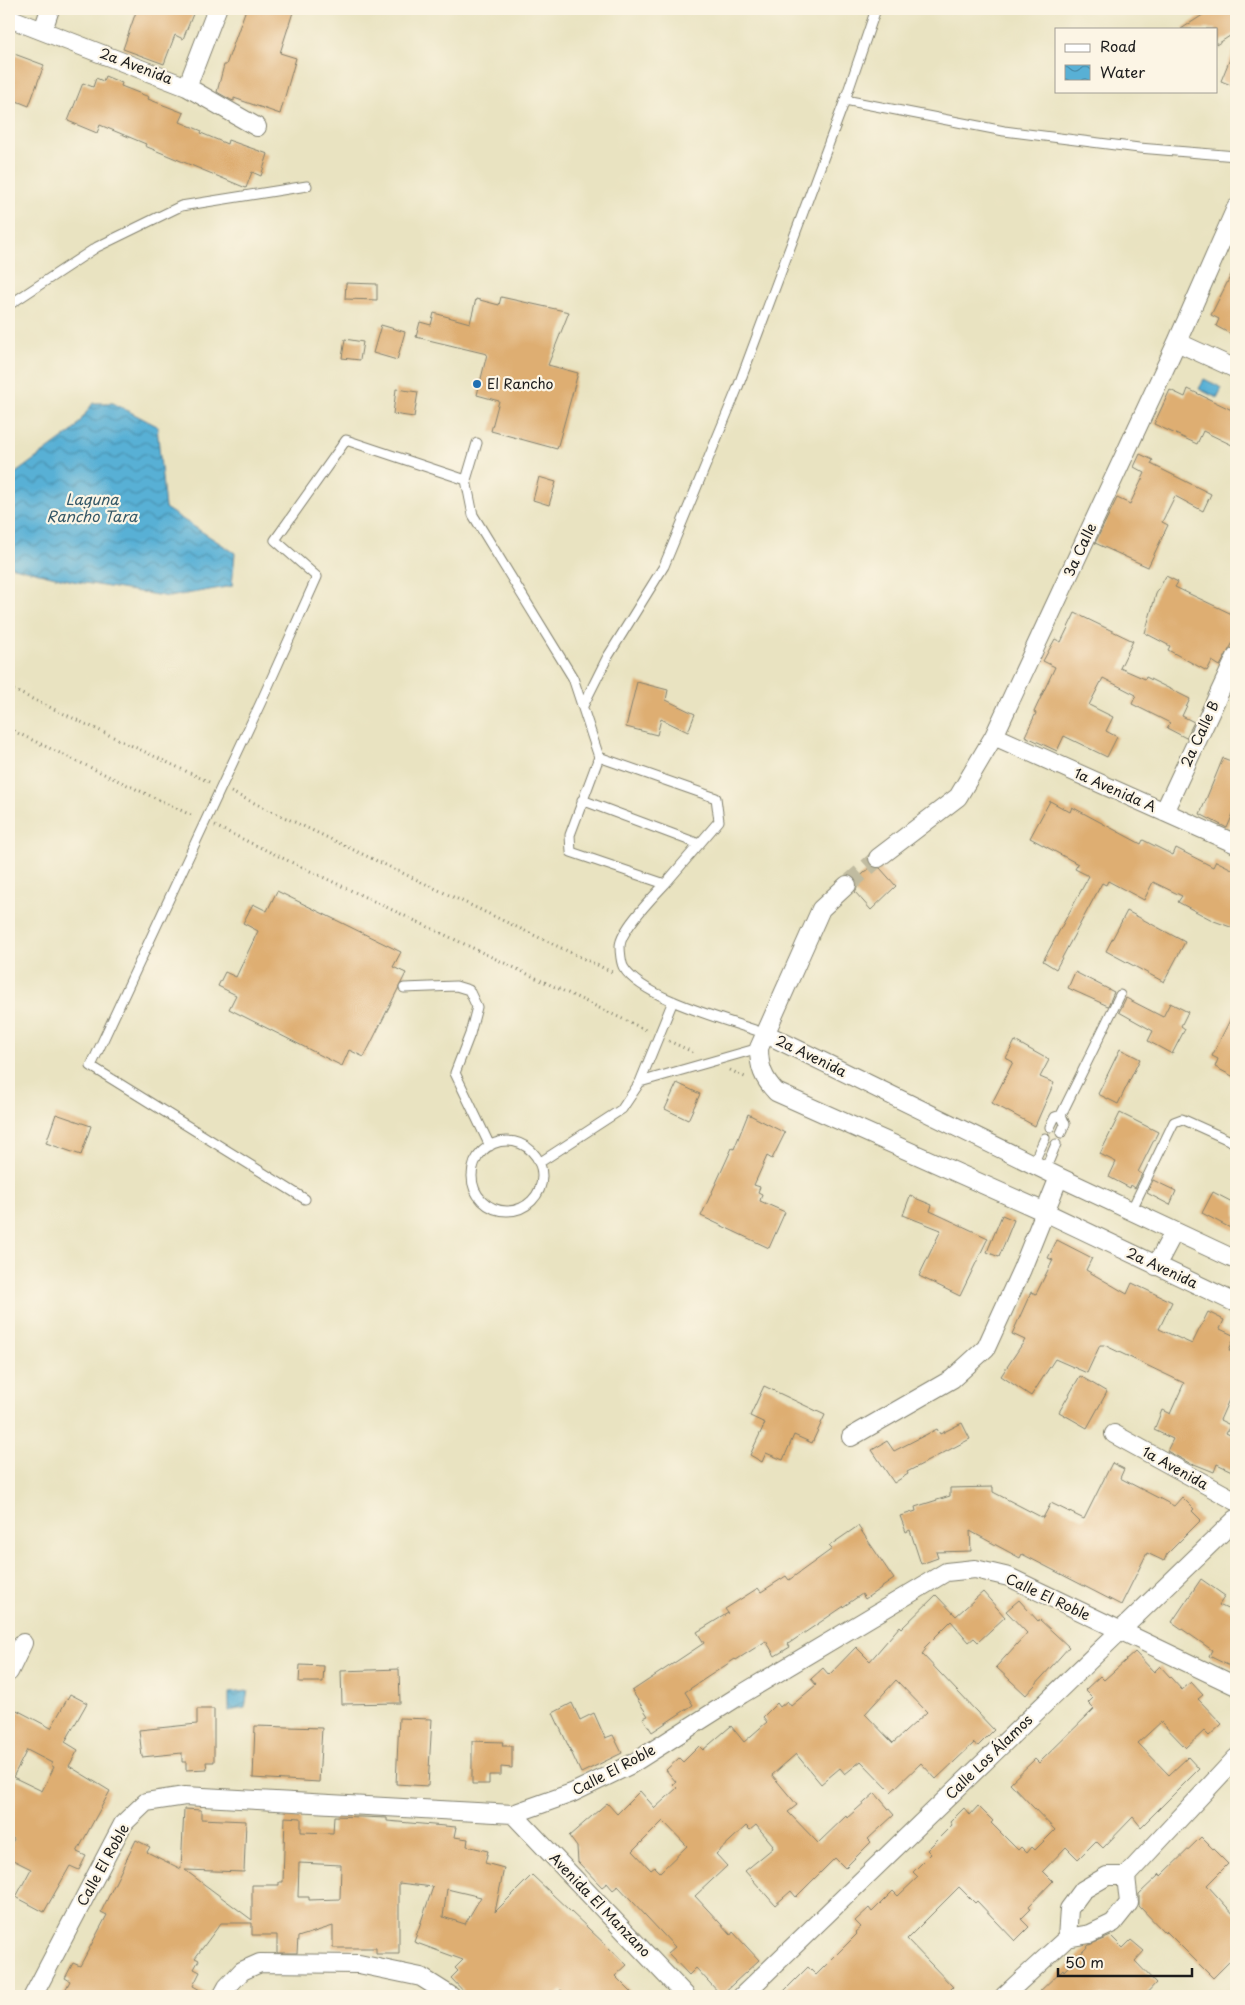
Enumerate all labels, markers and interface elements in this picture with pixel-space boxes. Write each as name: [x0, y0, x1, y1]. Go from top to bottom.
legend: [1055, 28, 1218, 92]
text: Road: [1100, 34, 1136, 57]
street label: 2a Avenida: [97, 42, 176, 89]
text: Water: [1100, 60, 1145, 83]
place label: El Rancho: [487, 373, 554, 394]
marker: El Rancho: [471, 378, 483, 390]
water label: Laguna Rancho Tara: [47, 487, 138, 527]
street label: 3a Calle: [1058, 519, 1101, 580]
street label: 2a Calle B: [1175, 697, 1224, 770]
street label: 1a Avenida A: [1071, 762, 1160, 817]
street label: 2a Avenida: [772, 1029, 850, 1082]
street label: 2a Avenida: [1123, 1242, 1202, 1293]
street label: 1a Avenida: [1138, 1441, 1212, 1494]
street label: Calle El Roble: [1002, 1568, 1094, 1625]
street label: Calle Los Álamos: [940, 1709, 1037, 1804]
street label: Calle El Roble: [569, 1739, 659, 1800]
street label: Calle El Roble: [71, 1819, 134, 1910]
street label: Avenida El Manzano: [545, 1848, 656, 1962]
scale bar: [1058, 1945, 1191, 1977]
text: 50 m: [1065, 1950, 1104, 1973]

